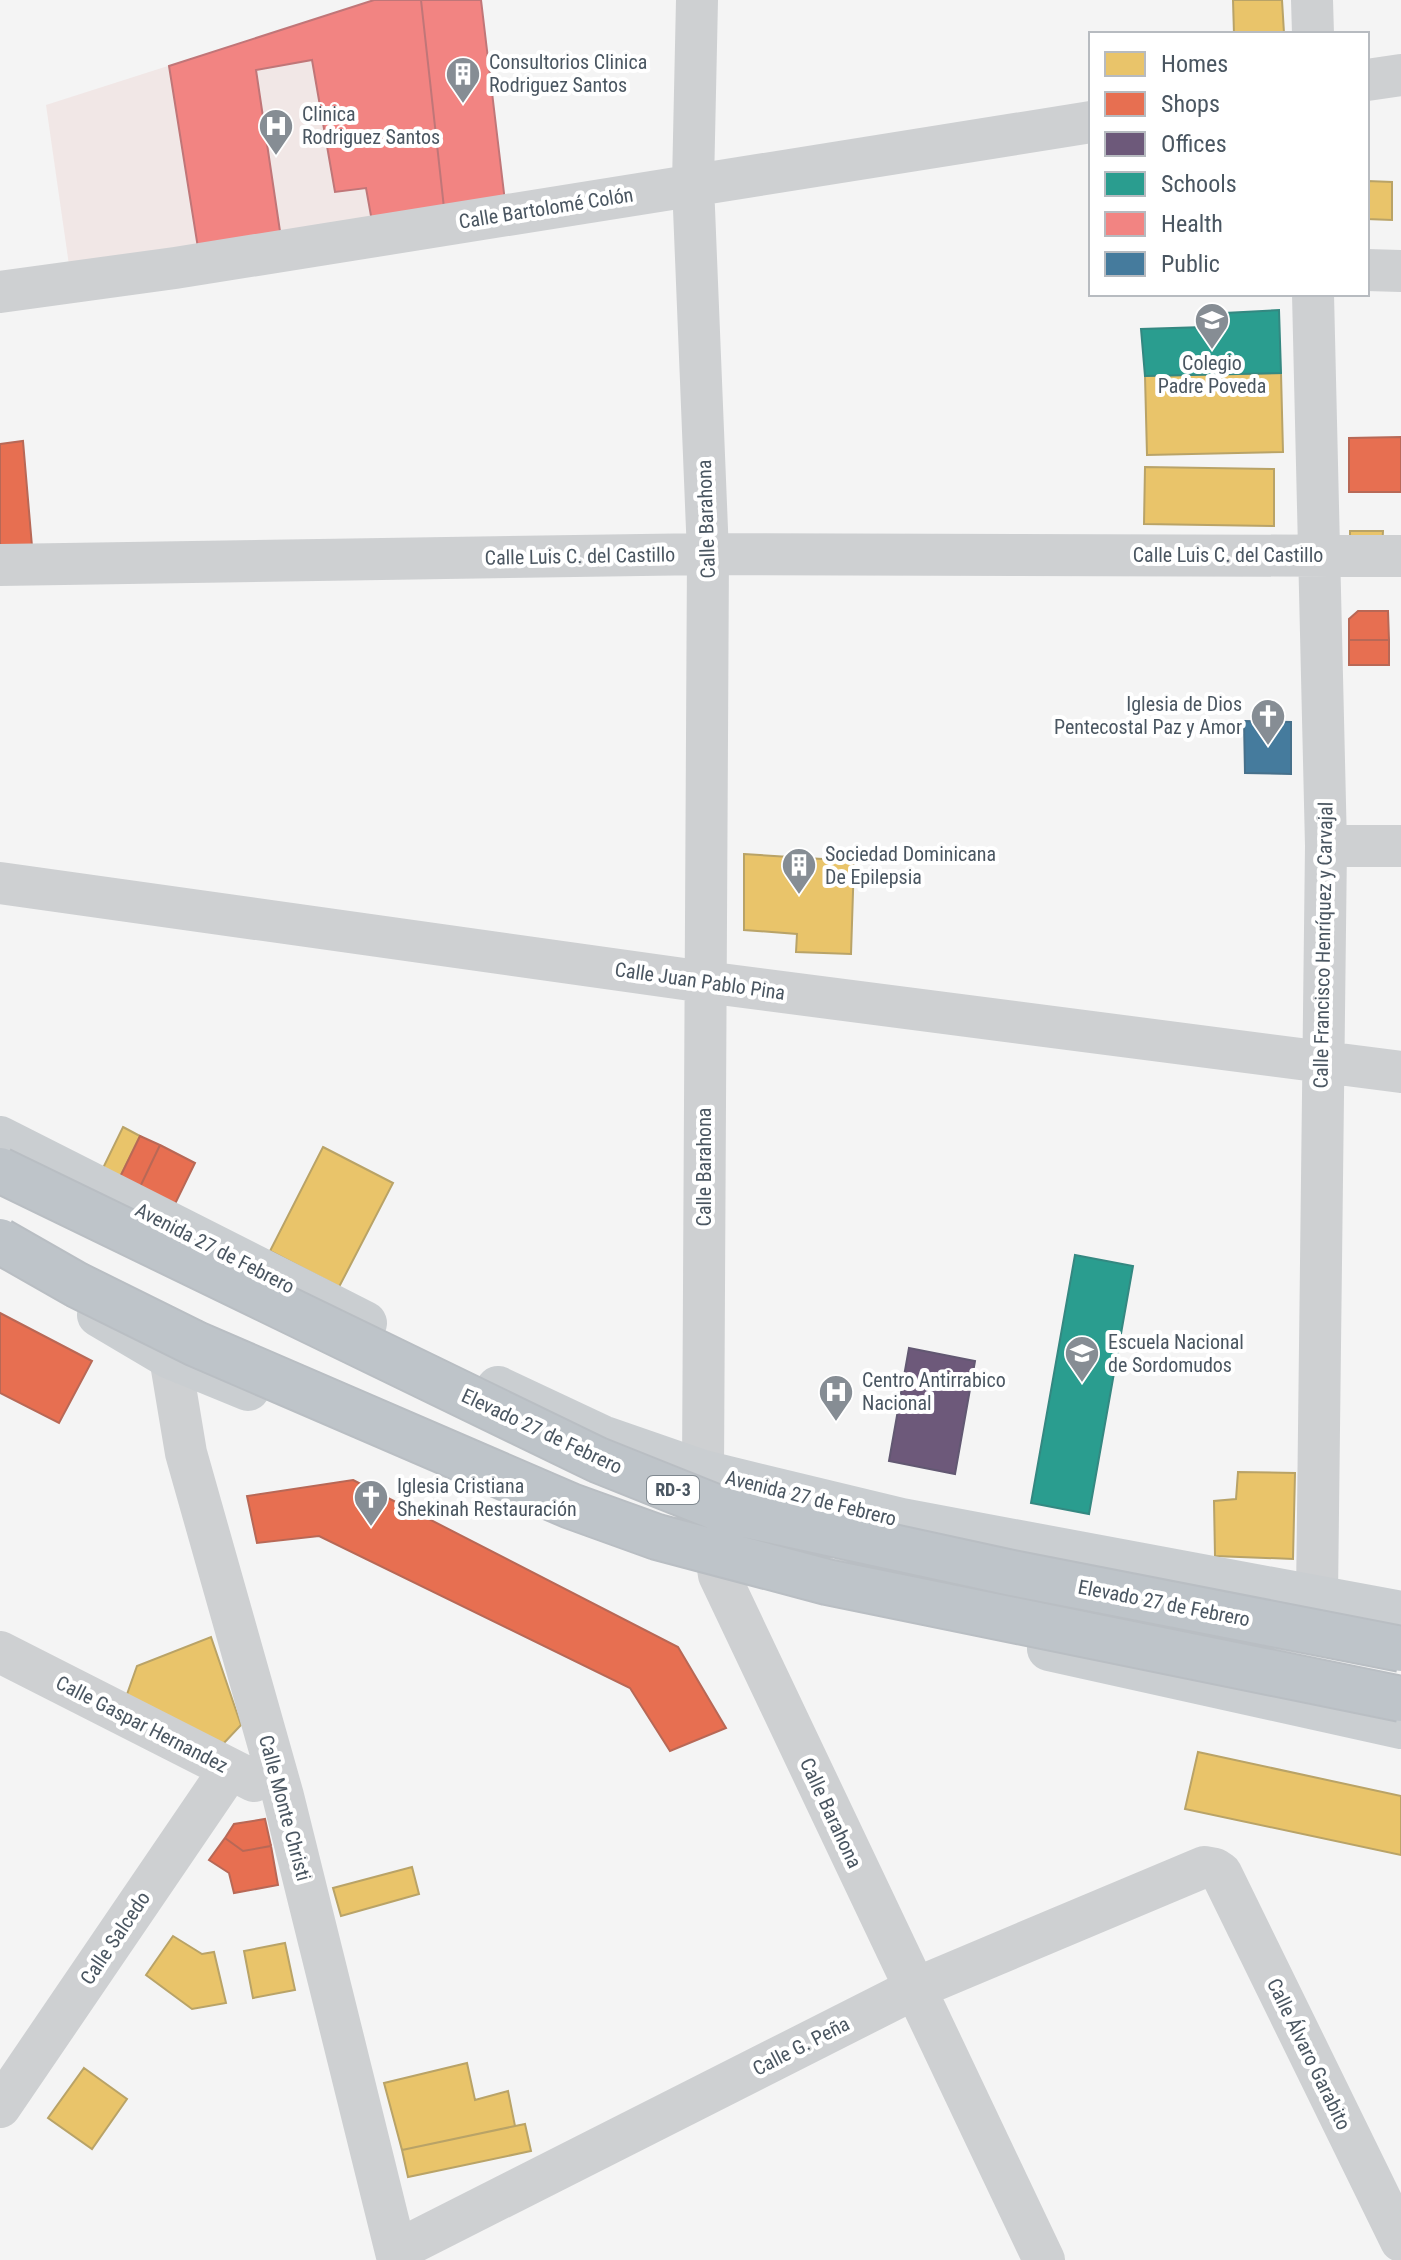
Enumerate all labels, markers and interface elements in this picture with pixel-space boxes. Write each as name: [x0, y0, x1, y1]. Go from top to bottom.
legend: [1089, 32, 1369, 296]
place label: Consultorios Clinica Rodriguez Santos: [489, 50, 647, 97]
text: Homes: [1161, 50, 1228, 78]
building icon: Consultorios Clinica Rodriguez Santos: [444, 55, 482, 105]
text: Shops: [1161, 90, 1220, 118]
place label: Clinica Rodriguez Santos: [302, 102, 440, 149]
hospital icon: Clinica Rodriguez Santos: [257, 107, 295, 157]
text: Offices: [1161, 130, 1227, 158]
text: Schools: [1161, 170, 1237, 198]
street label: Calle Bartolomé Colón: [457, 182, 635, 234]
text: Health: [1161, 210, 1223, 238]
text: Public: [1161, 250, 1220, 278]
school or university icon: Colegio Padre Poveda: [1193, 301, 1231, 351]
place label: Colegio Padre Poveda: [1158, 351, 1266, 398]
street label: Calle Barahona: [692, 459, 720, 579]
street label: Calle Luis C. del Castillo: [485, 542, 675, 570]
street label: Calle Luis C. del Castillo: [1133, 543, 1323, 567]
place label: Iglesia de Dios Pentecostal Paz y Amor: [1054, 692, 1242, 739]
church icon: Iglesia de Dios Pentecostal Paz y Amor: [1249, 697, 1287, 747]
street label: Calle Francisco Henríquez y Carvajal: [1309, 801, 1337, 1089]
place label: Sociedad Dominicana De Epilepsia: [825, 842, 996, 889]
building icon: Sociedad Dominicana De Epilepsia: [780, 846, 818, 896]
street label: Calle Juan Pablo Pina: [613, 957, 787, 1005]
street label: Calle Barahona: [692, 1108, 716, 1226]
street label: Avenida 27 de Febrero: [131, 1198, 299, 1298]
place label: Escuela Nacional de Sordomudos: [1108, 1330, 1244, 1377]
school or university icon: Escuela Nacional de Sordomudos: [1063, 1334, 1101, 1384]
place label: Centro Antirrabico Nacional: [862, 1368, 1006, 1415]
hospital icon: Centro Antirrabico Nacional: [817, 1373, 855, 1423]
street label: Elevado 27 de Febrero: [458, 1383, 626, 1479]
street label: Avenida 27 de Febrero: [723, 1465, 899, 1531]
place label: Iglesia Cristiana Shekinah Restauración: [397, 1474, 577, 1521]
road number: RD-3: [647, 1476, 699, 1504]
church icon: Iglesia Cristiana Shekinah Restauración: [352, 1478, 390, 1528]
street label: Elevado 27 de Febrero: [1076, 1575, 1252, 1631]
street label: Calle Gaspar Hernandez: [52, 1670, 232, 1778]
street label: Calle Monte Christi: [254, 1732, 316, 1884]
street label: Calle Barahona: [795, 1754, 867, 1872]
street label: Calle Salcedo: [75, 1887, 155, 1989]
street label: Calle Álvaro Garabito: [1262, 1974, 1356, 2134]
street label: Calle G. Peña: [749, 2011, 853, 2081]

